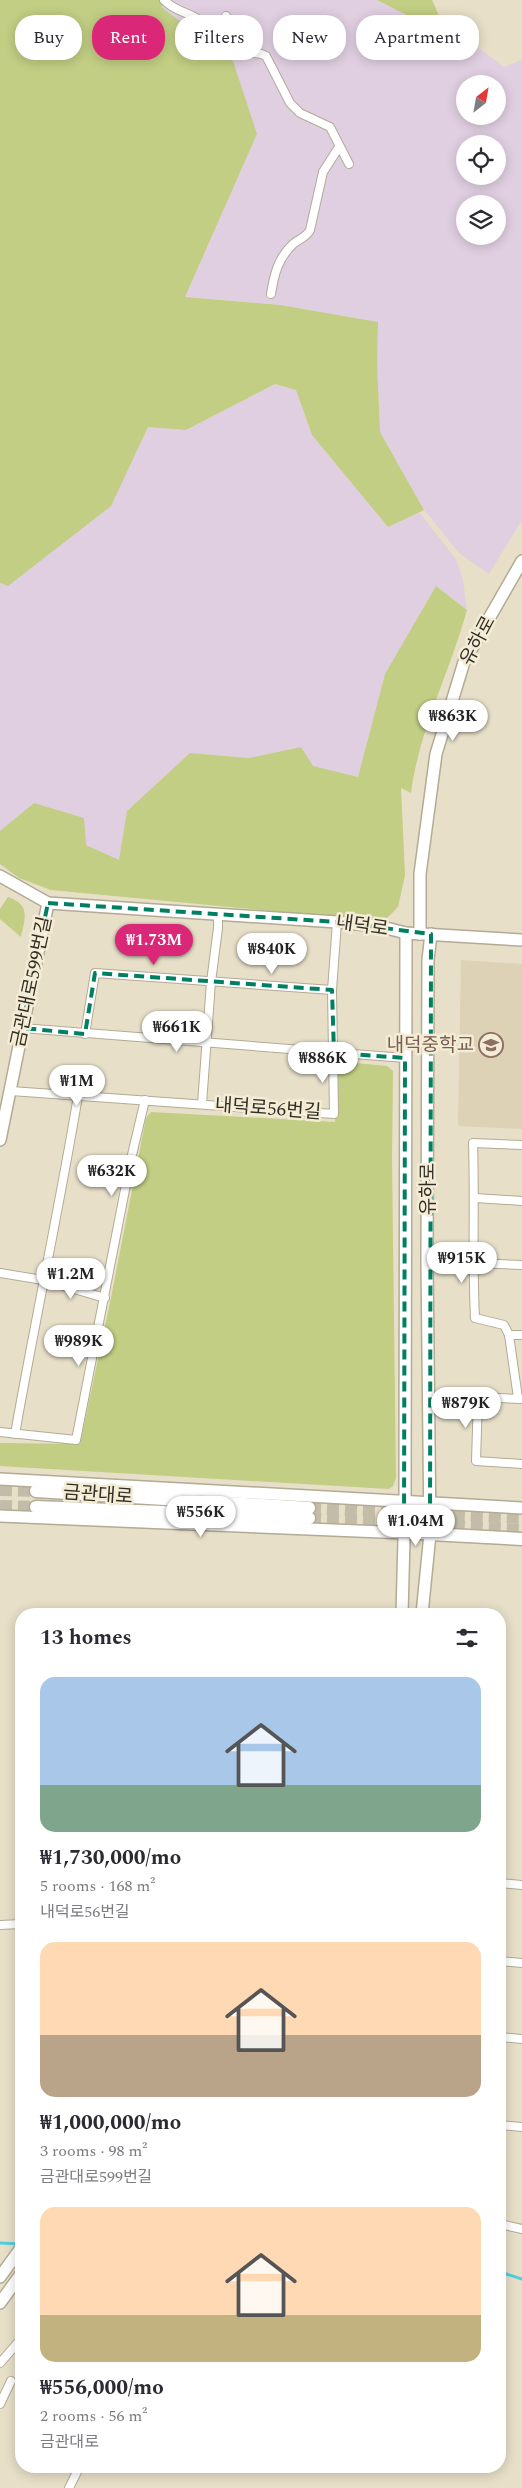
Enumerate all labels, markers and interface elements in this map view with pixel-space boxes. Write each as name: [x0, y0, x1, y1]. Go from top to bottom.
chip: Buy: [15, 15, 82, 60]
chip: Rent: [92, 15, 165, 60]
chip: Filters: [175, 15, 263, 60]
chip: New: [273, 15, 346, 60]
chip: Apartment: [356, 15, 479, 60]
north arrow: [456, 75, 506, 125]
map controls: [456, 75, 506, 245]
button: locate: [456, 135, 506, 185]
button: layers: [456, 195, 506, 245]
street label: 유하로: [453, 611, 503, 671]
pin: ₩863K: [418, 700, 488, 742]
text: ₩863K: [429, 704, 477, 728]
street label: 내덕로: [334, 908, 390, 944]
street label: 금관대로599번길: [4, 914, 60, 1050]
pin: ₩1.73M: [113, 924, 195, 966]
text: ₩1.73M: [126, 928, 182, 952]
pin: ₩840K: [237, 932, 307, 975]
text: ₩840K: [248, 937, 296, 961]
pin: ₩661K: [142, 1010, 212, 1053]
text: ₩661K: [153, 1015, 201, 1039]
place label: 내덕중학교: [387, 1031, 474, 1060]
school or university icon: 내덕중학교: [478, 1032, 504, 1058]
pin: ₩886K: [288, 1042, 358, 1084]
text: ₩886K: [299, 1046, 347, 1070]
pin: ₩1M: [53, 1064, 101, 1107]
text: ₩1M: [60, 1069, 94, 1093]
street label: 내덕로56번길: [214, 1091, 322, 1127]
pin: ₩632K: [77, 1154, 147, 1197]
text: ₩632K: [88, 1159, 136, 1183]
street label: 유하로: [414, 1163, 443, 1215]
pin: ₩915K: [427, 1242, 497, 1284]
text: ₩915K: [438, 1246, 486, 1270]
pin: ₩1.2M: [36, 1258, 106, 1300]
text: ₩1.2M: [47, 1262, 95, 1286]
pin: ₩989K: [44, 1324, 114, 1367]
text: ₩989K: [55, 1329, 103, 1353]
pin: ₩879K: [431, 1386, 501, 1429]
text: ₩879K: [442, 1391, 490, 1415]
street label: 금관대로: [62, 1478, 134, 1512]
pin: ₩556K: [166, 1496, 236, 1538]
text: ₩556K: [177, 1500, 225, 1524]
pin: ₩1.04M: [375, 1504, 457, 1547]
text: ₩1.04M: [388, 1509, 444, 1533]
text: 13 homes: [40, 1622, 132, 1654]
icon: filters: [453, 1624, 481, 1652]
icon: home: [216, 1710, 306, 1800]
text: ₩1,730,000/mo: [40, 1842, 181, 1874]
text: 5 rooms · 168 m²: [40, 1874, 155, 1898]
text: 내덕로56번길: [40, 1900, 130, 1924]
icon: home: [216, 1975, 306, 2065]
text: ₩1,000,000/mo: [40, 2107, 181, 2139]
text: 3 rooms · 98 m²: [40, 2139, 147, 2163]
text: 금관대로599번길: [40, 2165, 152, 2189]
icon: home: [216, 2240, 306, 2330]
text: ₩556,000/mo: [40, 2372, 164, 2404]
text: 2 rooms · 56 m²: [40, 2404, 147, 2428]
text: 금관대로: [40, 2430, 99, 2454]

